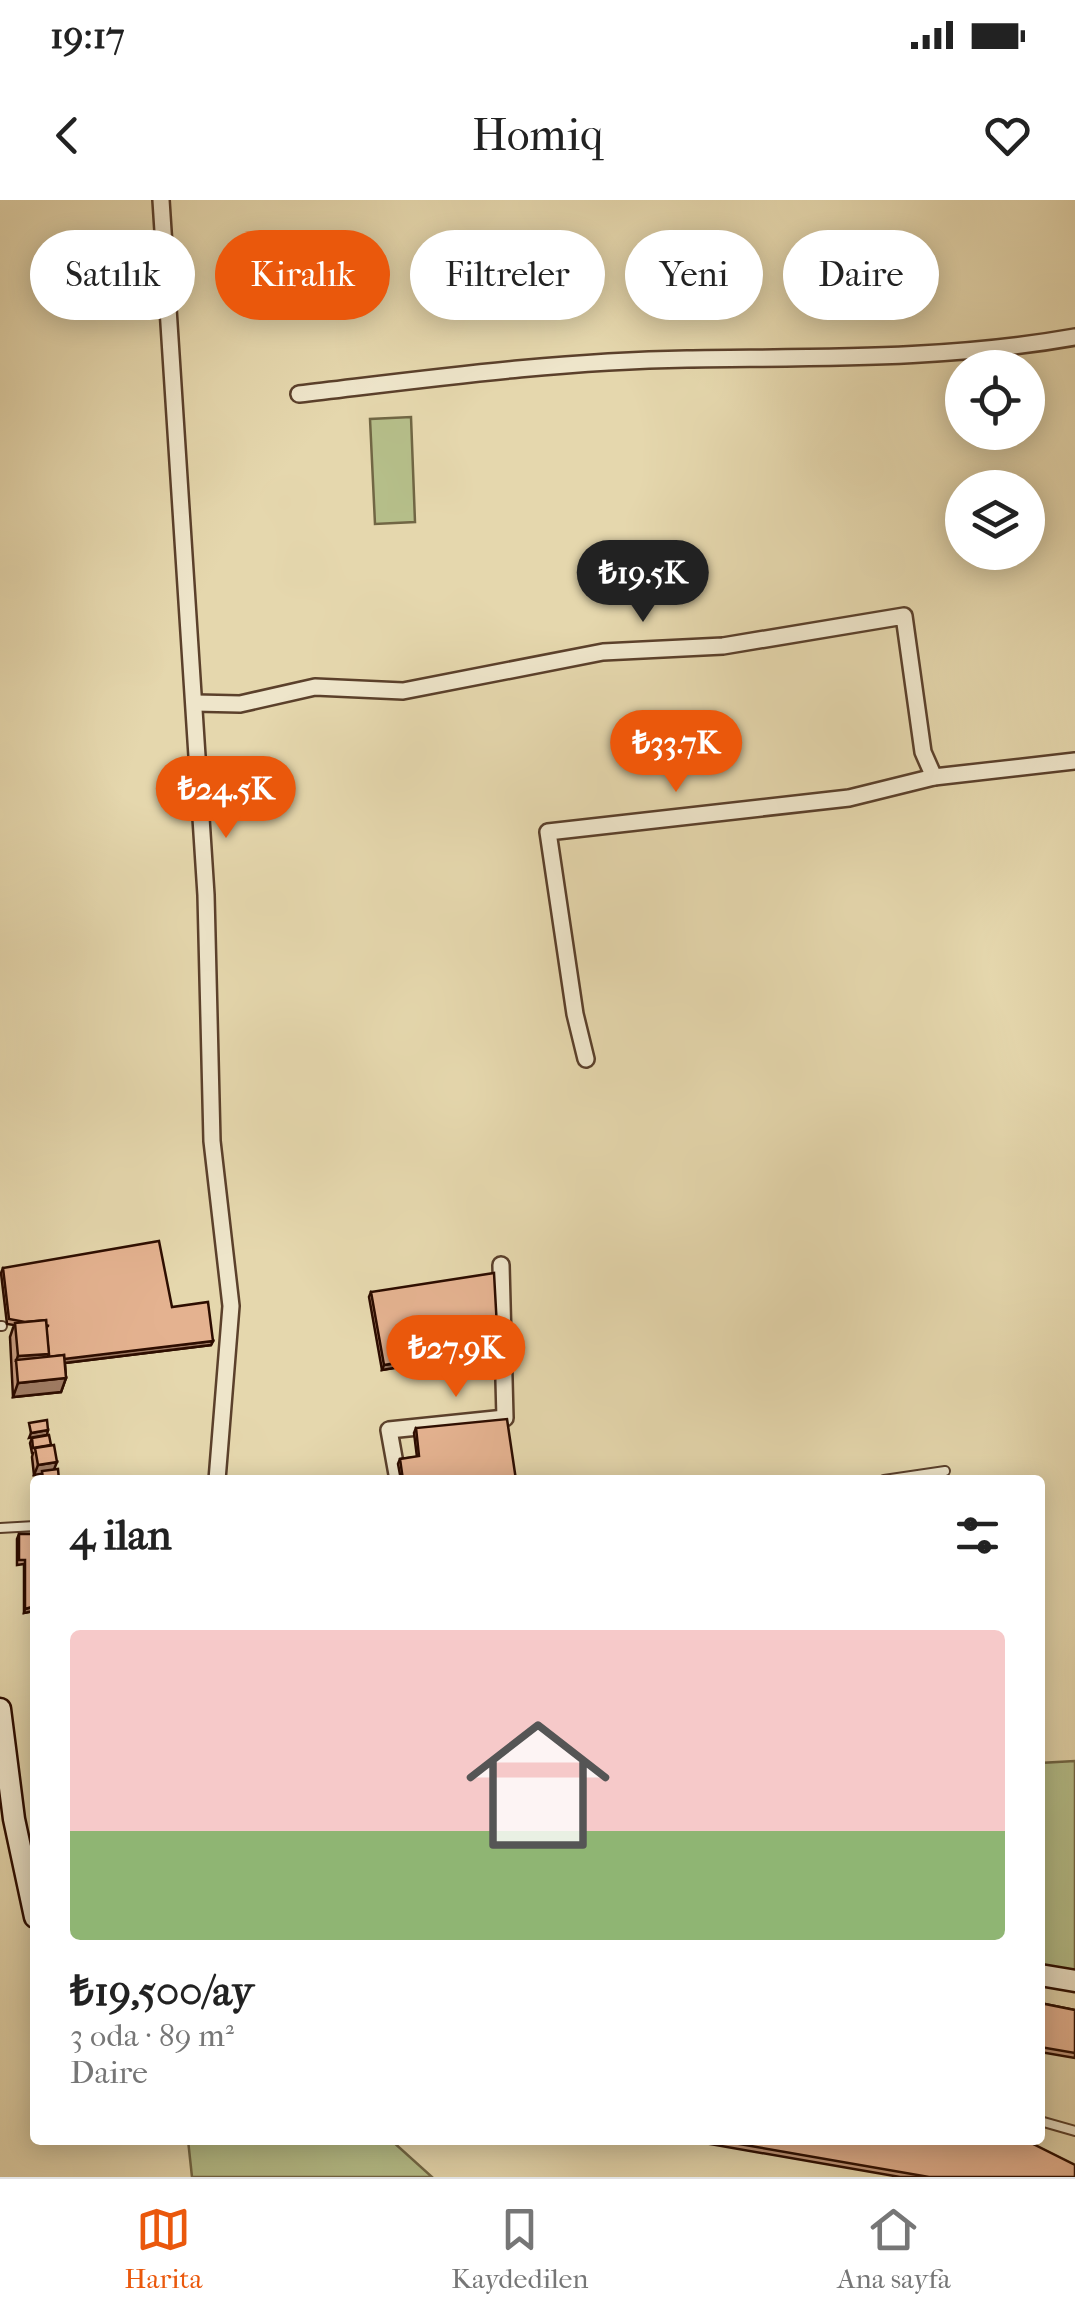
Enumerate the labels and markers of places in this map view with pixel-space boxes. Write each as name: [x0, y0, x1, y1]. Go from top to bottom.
pin: ₺19.5K: [562, 540, 724, 625]
pin: ₺33.7K: [595, 710, 757, 795]
pin: ₺24.5K: [145, 756, 307, 841]
pin: ₺27.9K: [375, 1315, 537, 1400]

